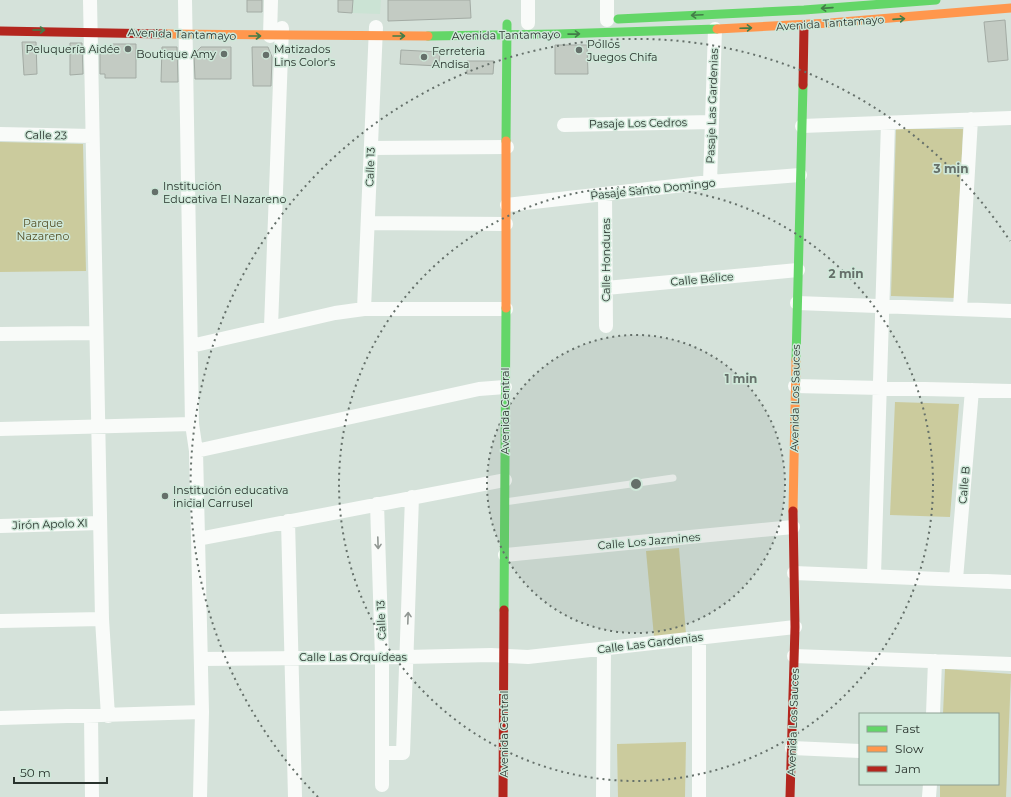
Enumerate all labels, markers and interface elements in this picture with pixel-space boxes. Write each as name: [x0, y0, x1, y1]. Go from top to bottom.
one-way arrow: [821, 4, 834, 11]
one-way arrow: [691, 11, 704, 19]
street label: Avenida Tantamayo: [775, 12, 885, 34]
one-way arrow: [892, 15, 905, 22]
one-way arrow: [739, 24, 752, 31]
street label: Avenida Tantamayo: [127, 25, 237, 43]
one-way arrow: [32, 26, 45, 34]
street label: Avenida Tantamayo: [452, 27, 560, 43]
one-way arrow: [567, 30, 580, 38]
one-way arrow: [248, 32, 261, 40]
one-way arrow: [392, 32, 405, 40]
place label: Pollos Juegos Chifa: [586, 37, 658, 64]
place label: Peluquería Aidée: [26, 42, 120, 56]
place label: Matizados Lins Color's: [274, 42, 336, 69]
marker: Peluquería Aidée: [123, 44, 133, 54]
place label: Ferreteria Andisa: [432, 44, 485, 71]
marker: Pollos Juegos Chifa: [574, 45, 584, 55]
place label: Boutique Amy: [136, 47, 216, 61]
street label: Pasaje Las Gardenias: [703, 47, 721, 164]
marker: Boutique Amy: [219, 49, 229, 59]
marker: Matizados Lins Color's: [261, 50, 271, 60]
marker: Ferreteria Andisa: [419, 52, 429, 62]
street label: Pasaje Los Cedros: [589, 115, 688, 131]
street label: Calle 23: [25, 128, 67, 142]
street label: Calle 13: [362, 147, 378, 187]
text: 3 min: [933, 161, 969, 176]
street label: Pasaje Santo Domingo: [590, 175, 716, 203]
place label: Institución Educativa El Nazareno: [163, 179, 286, 206]
marker: Institución Educativa El Nazareno: [150, 187, 160, 197]
park label: Parque Nazareno: [17, 216, 69, 243]
street label: Calle Honduras: [599, 218, 613, 302]
text: 2 min: [829, 266, 863, 281]
street label: Calle Bélice: [670, 269, 734, 289]
street label: Avenida Los Sauces: [787, 343, 803, 452]
street label: Avenida Central: [498, 368, 512, 454]
text: 1 min: [725, 371, 757, 386]
street label: Calle B: [955, 465, 973, 505]
centre of rings: [629, 477, 643, 491]
place label: Institución educativa inicial Carrusel: [173, 483, 288, 510]
marker: Institución educativa inicial Carrusel: [160, 491, 170, 501]
street label: Jirón Apolo XI: [11, 516, 88, 532]
street label: Calle Los Jazmines: [597, 529, 701, 552]
one-way arrow: [375, 536, 382, 549]
street label: Calle 13: [373, 600, 389, 640]
one-way arrow: [404, 612, 411, 625]
street label: Calle Las Gardenias: [596, 629, 704, 656]
street label: Calle Las Orquídeas: [299, 650, 408, 664]
street label: Avenida Los Sauces: [784, 667, 802, 776]
street label: Avenida Central: [497, 691, 511, 777]
legend: [859, 713, 999, 785]
text: Fast: [895, 721, 920, 736]
text: Slow: [895, 741, 924, 756]
scale bar: [14, 759, 107, 785]
text: Jam: [894, 761, 921, 776]
text: 50 m: [20, 765, 51, 780]

